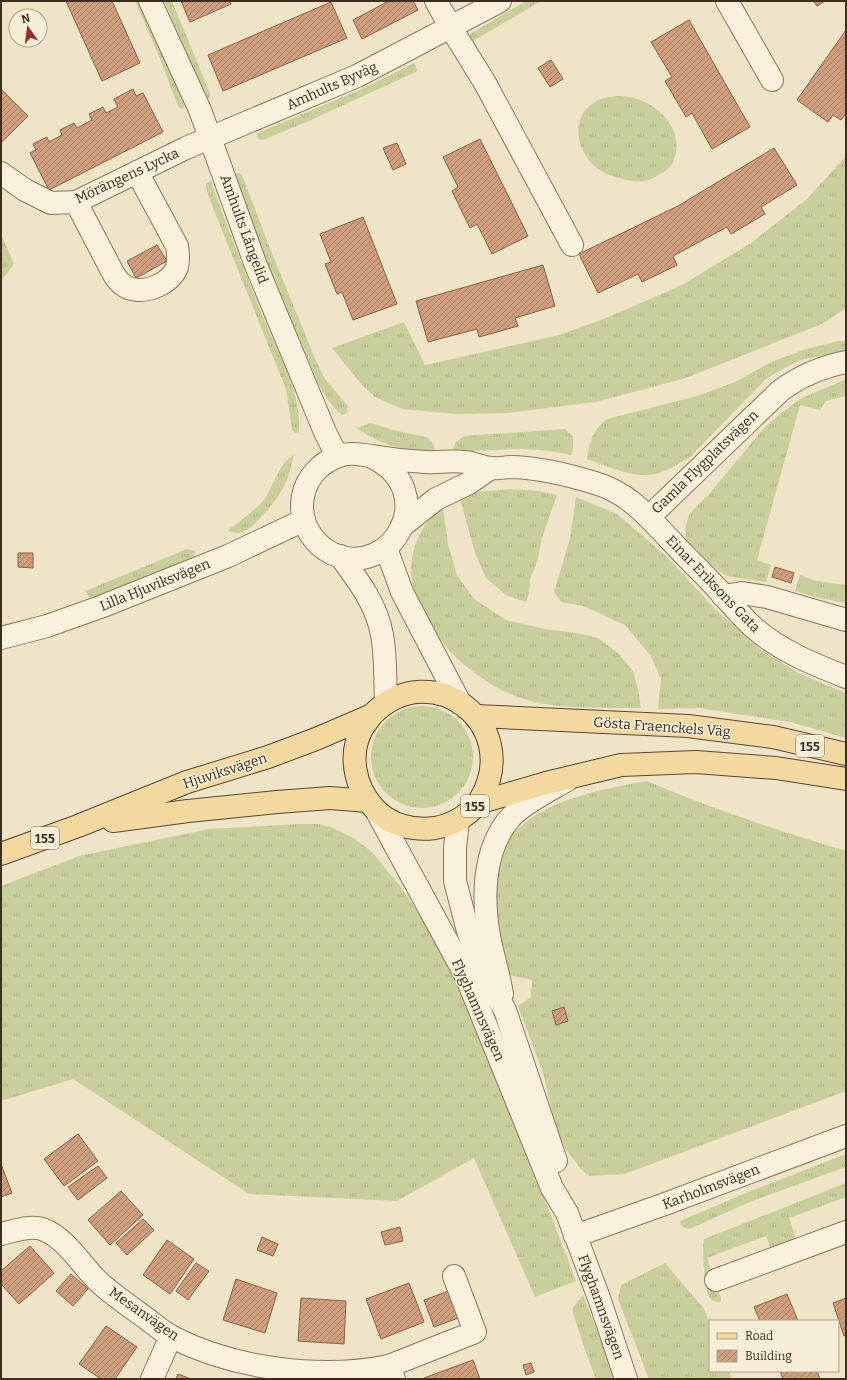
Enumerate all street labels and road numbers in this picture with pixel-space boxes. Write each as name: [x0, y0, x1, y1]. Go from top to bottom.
street label: Amhults Byväg: [284, 58, 380, 114]
street label: Mörängens Lycka: [72, 144, 182, 207]
street label: Amhults Långelid: [216, 172, 272, 286]
street label: Gamla Flygplatsvägen: [648, 407, 762, 517]
street label: Einar Eriksons Gata: [662, 532, 764, 636]
street label: Lilla Hjuviksvägen: [97, 555, 213, 615]
street label: Gösta Fraenckels Väg: [593, 714, 731, 740]
road number: 155: [796, 735, 824, 757]
street label: Hjuviksvägen: [181, 749, 269, 793]
road number: 155: [461, 795, 489, 817]
road number: 155: [31, 827, 59, 849]
street label: Flyghamnsvägen: [448, 956, 508, 1064]
street label: Karholmsvägen: [660, 1161, 762, 1213]
street label: Flyghamnsvägen: [574, 1252, 628, 1362]
street label: Mesanvägen: [106, 1284, 182, 1344]

